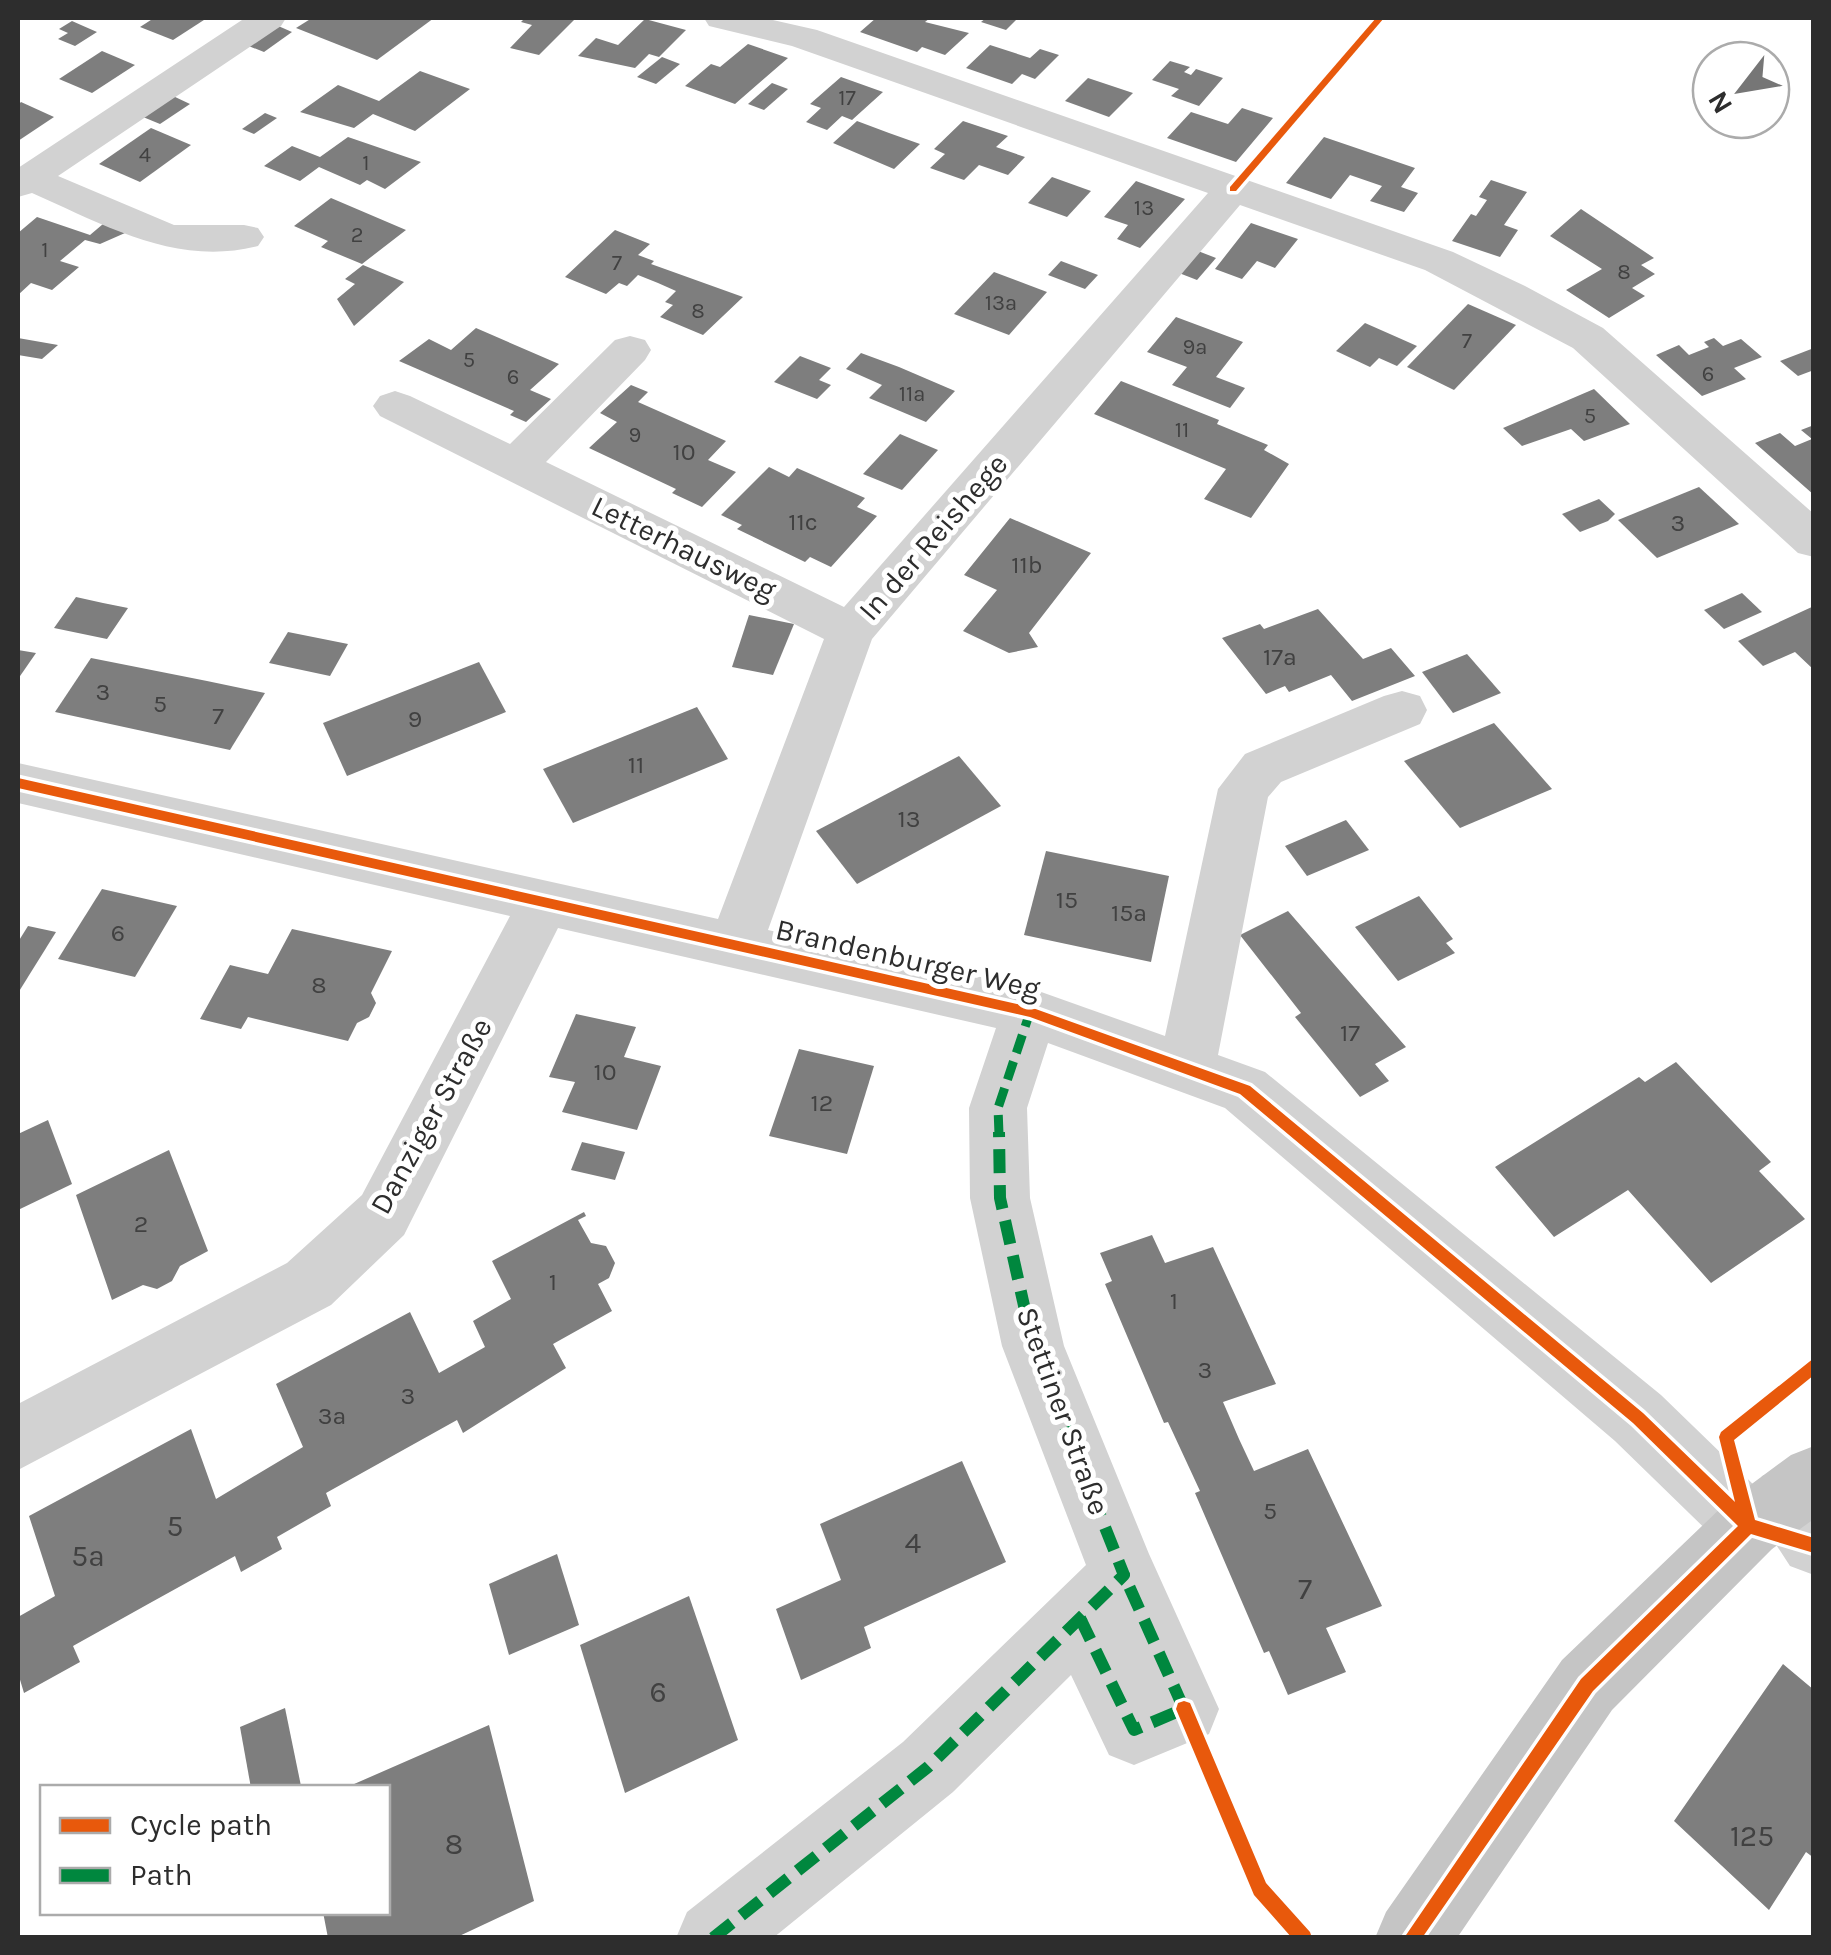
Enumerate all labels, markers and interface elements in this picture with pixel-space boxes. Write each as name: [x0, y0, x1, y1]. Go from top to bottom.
north arrow: [1691, 40, 1791, 140]
house number: 17: [838, 85, 856, 111]
text: N: [1701, 86, 1739, 120]
house number: 4: [139, 142, 151, 168]
house number: 1: [362, 150, 370, 176]
house number: 13: [1134, 195, 1154, 221]
house number: 2: [351, 222, 363, 248]
house number: 1: [41, 237, 49, 263]
house number: 7: [612, 250, 622, 276]
house number: 8: [1617, 259, 1631, 285]
house number: 13a: [985, 290, 1017, 316]
house number: 8: [691, 298, 705, 324]
house number: 7: [1462, 328, 1472, 354]
house number: 9a: [1183, 334, 1207, 360]
house number: 5: [463, 347, 475, 373]
house number: 6: [1702, 361, 1714, 387]
house number: 6: [507, 364, 519, 390]
house number: 11a: [899, 381, 925, 407]
house number: 5: [1584, 403, 1596, 429]
house number: 11: [1175, 417, 1189, 443]
house number: 9: [629, 422, 641, 448]
house number: 10: [672, 437, 696, 466]
street label: In der Reishege: [851, 446, 1015, 628]
street label: Letterhausweg: [586, 488, 782, 608]
house number: 11c: [788, 507, 818, 536]
house number: 3: [1671, 508, 1685, 537]
house number: 11b: [1011, 550, 1043, 579]
house number: 17a: [1263, 642, 1297, 671]
house number: 3: [96, 677, 110, 706]
house number: 5: [153, 689, 167, 718]
house number: 7: [212, 701, 224, 730]
house number: 9: [408, 704, 422, 733]
house number: 11: [628, 750, 644, 779]
house number: 13: [897, 804, 921, 833]
house number: 15: [1056, 885, 1078, 914]
house number: 15a: [1111, 898, 1147, 927]
street label: Brandenburger Weg: [772, 911, 1044, 1007]
house number: 6: [111, 918, 125, 947]
house number: 8: [311, 970, 327, 999]
street label: Danziger Straße: [362, 1012, 500, 1220]
house number: 17: [1340, 1018, 1360, 1047]
house number: 10: [593, 1057, 617, 1086]
house number: 12: [811, 1088, 833, 1117]
house number: 2: [134, 1209, 148, 1238]
house number: 1: [549, 1267, 557, 1296]
house number: 1: [1170, 1286, 1178, 1315]
street label: Stettiner Straße: [1009, 1302, 1117, 1520]
house number: 3: [1198, 1355, 1212, 1384]
house number: 3: [401, 1381, 415, 1410]
house number: 3a: [318, 1401, 346, 1430]
house number: 5: [1263, 1496, 1277, 1525]
house number: 5: [167, 1508, 183, 1544]
house number: 4: [905, 1525, 922, 1561]
house number: 5a: [71, 1538, 105, 1574]
house number: 7: [1298, 1571, 1312, 1607]
house number: 6: [649, 1674, 667, 1710]
legend: [40, 1785, 390, 1915]
text: Cycle path: [130, 1807, 272, 1843]
house number: 125: [1730, 1818, 1774, 1854]
house number: 8: [445, 1826, 463, 1862]
text: Path: [130, 1857, 193, 1893]

